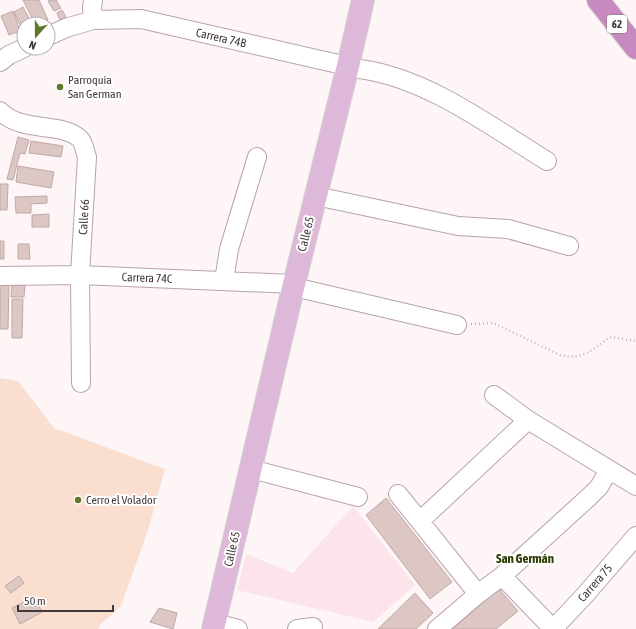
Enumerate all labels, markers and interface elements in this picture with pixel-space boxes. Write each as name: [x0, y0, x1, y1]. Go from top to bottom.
road number: 62: [607, 15, 627, 33]
north arrow: [16, 16, 56, 56]
street label: Carrera 74B: [195, 25, 248, 51]
text: N: [27, 39, 38, 52]
place label: Parroquia San German: [68, 73, 121, 101]
marker: Parroquia San German: [55, 82, 65, 92]
street label: Calle 66: [76, 199, 92, 235]
street label: Calle 65: [295, 215, 317, 253]
street label: Carrera 74C: [121, 270, 173, 286]
place label: Cerro el Volador: [86, 493, 157, 507]
marker: Cerro el Volador: [73, 495, 83, 505]
street label: Calle 65: [221, 530, 243, 568]
district label: San Germán: [496, 551, 554, 566]
street label: Carrera 75: [575, 561, 615, 605]
scale bar: [18, 587, 113, 613]
text: 50 m: [24, 594, 46, 608]

